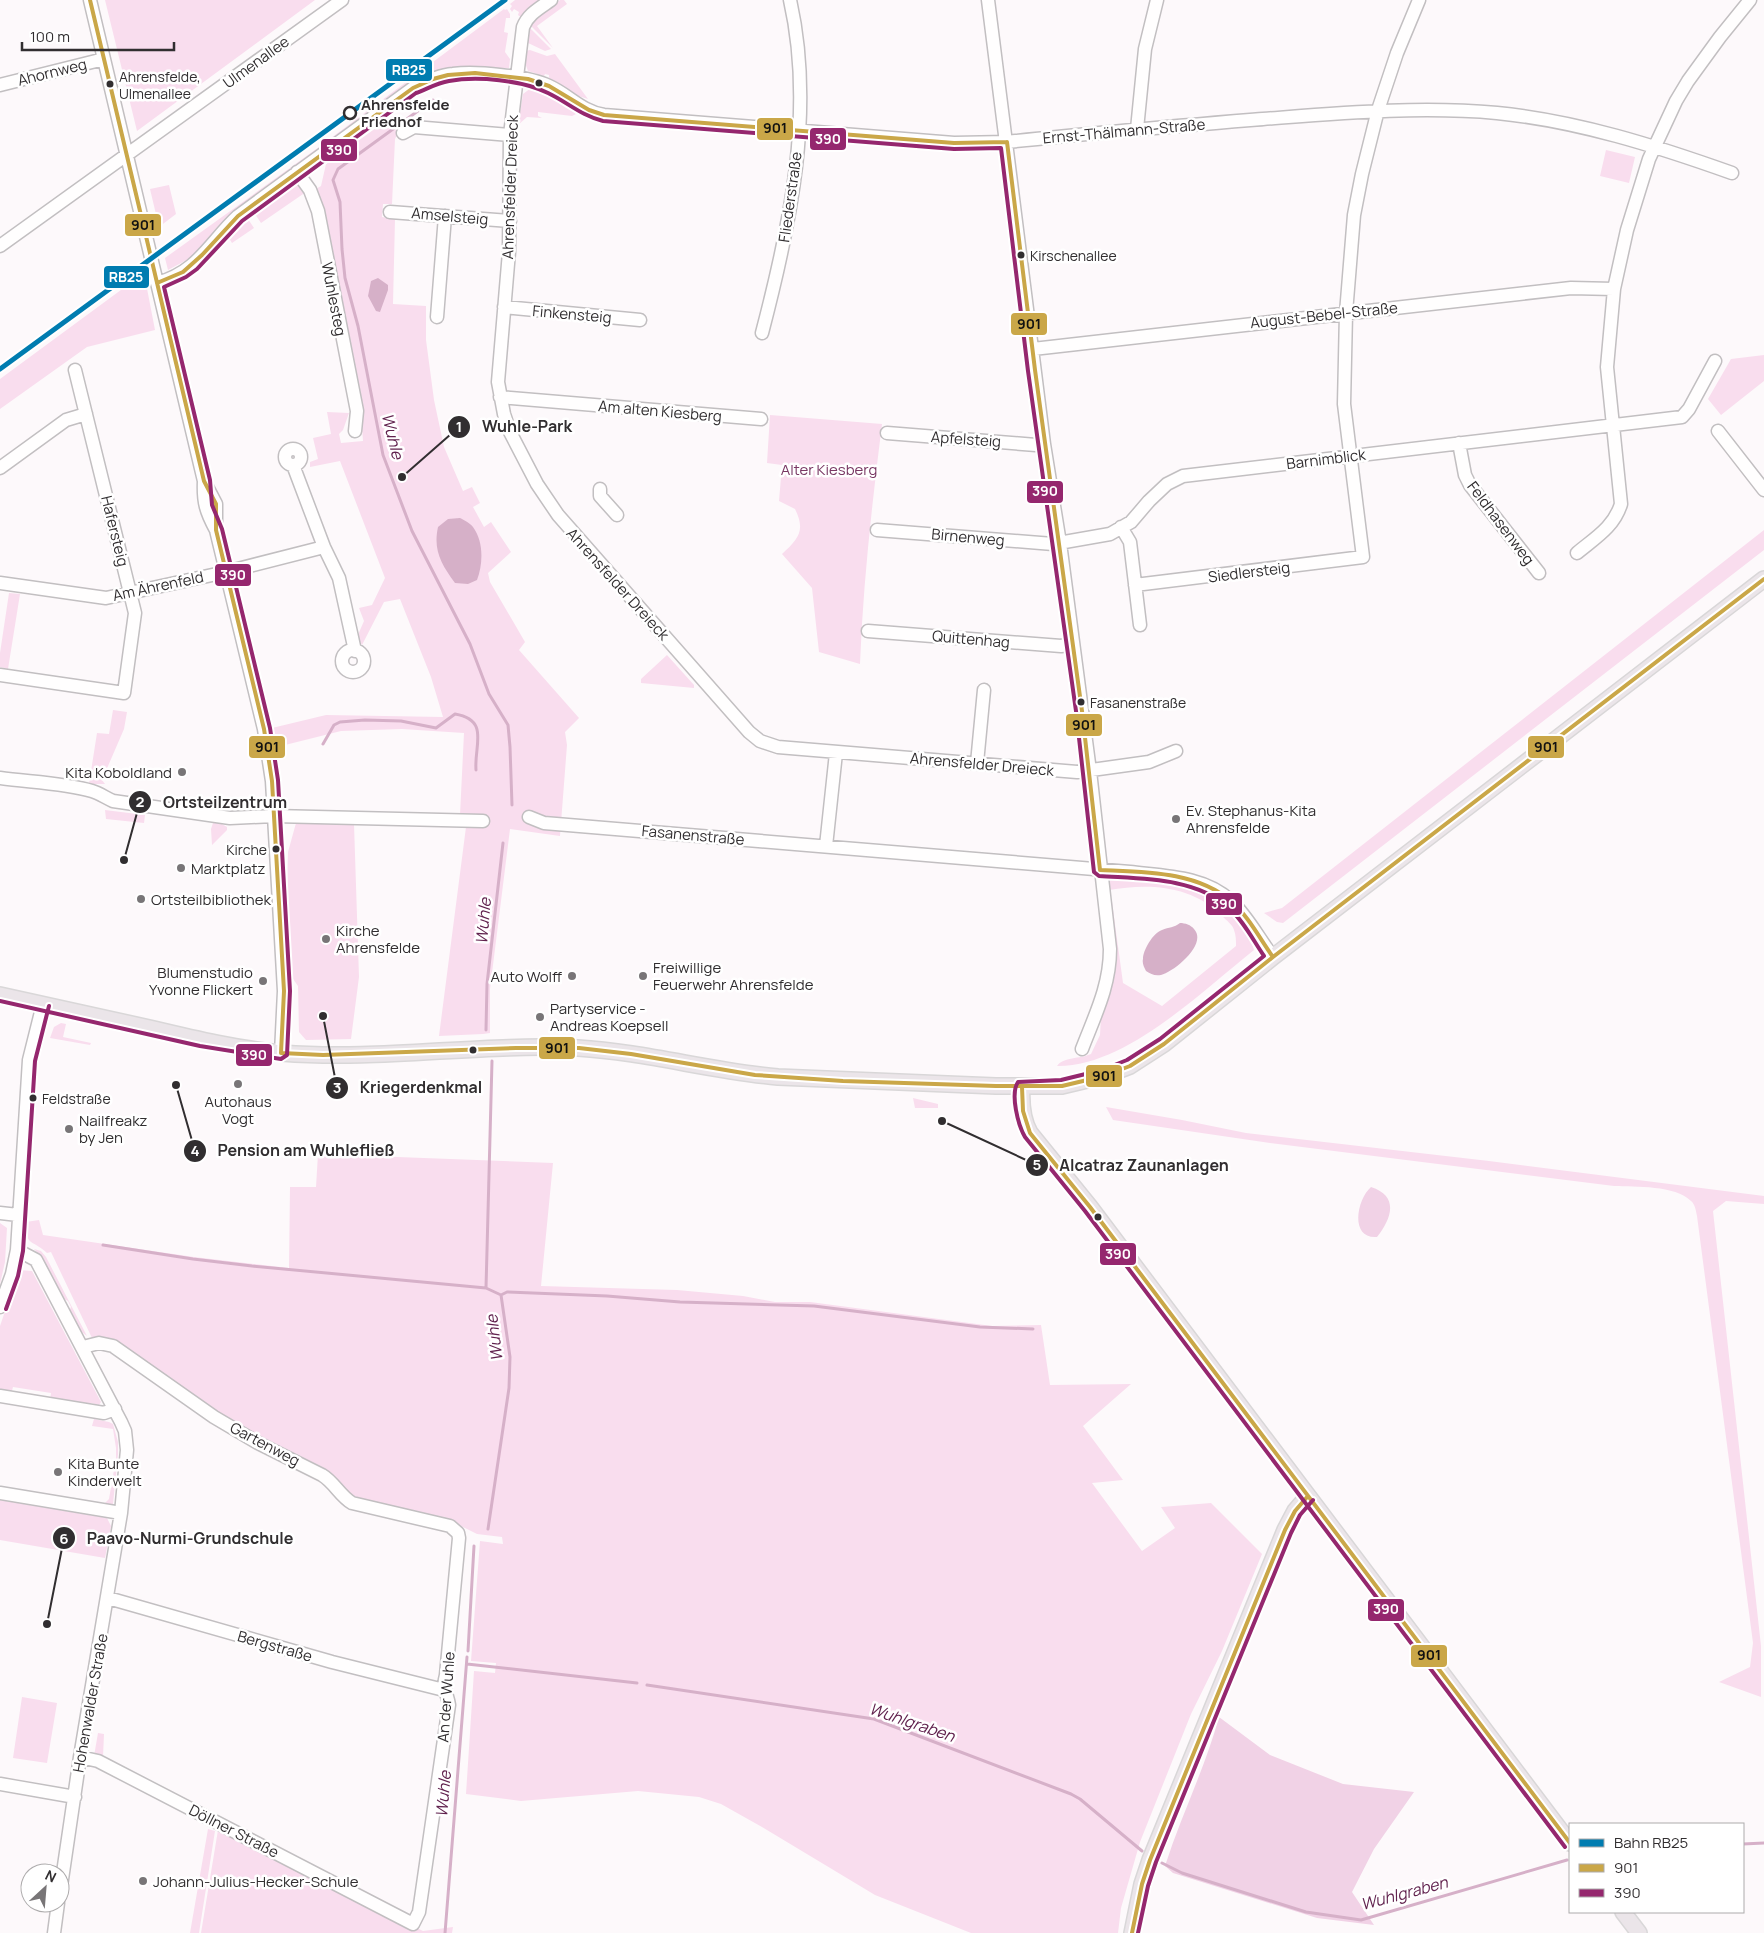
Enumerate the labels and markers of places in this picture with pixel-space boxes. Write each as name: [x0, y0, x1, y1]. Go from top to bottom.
place label: Ahrensfelde, Ulmenallee: [119, 67, 201, 103]
unlabelled marker: [534, 78, 544, 88]
marker: Ahrensfelde, Ulmenallee: [105, 79, 115, 89]
place label: Ahrensfelde Friedhof: [361, 94, 449, 132]
marker: Ahrensfelde Friedhof: [343, 106, 357, 120]
place label: Kirschenallee: [1030, 246, 1117, 265]
marker: Kirschenallee: [1016, 250, 1026, 260]
callout: Wuhle-Park: [447, 411, 582, 442]
place label: Fasanenstraße: [1090, 693, 1186, 712]
marker: Fasanenstraße: [1076, 697, 1086, 707]
place label: Kita Koboldland: [65, 762, 172, 783]
marker: Kita Koboldland: [176, 766, 188, 778]
callout: Ortsteilzentrum: [128, 787, 297, 818]
place label: Ev. Stephanus-Kita Ahrensfelde: [1186, 800, 1316, 838]
marker: Ev. Stephanus-Kita Ahrensfelde: [1170, 813, 1182, 825]
place label: Kirche: [226, 840, 267, 859]
marker: Kirche: [271, 844, 281, 854]
place label: Marktplatz: [191, 858, 266, 879]
marker: Marktplatz: [175, 862, 187, 874]
place label: Ortsteilbibliothek: [151, 889, 271, 910]
marker: Ortsteilbibliothek: [135, 893, 147, 905]
place label: Kirche Ahrensfelde: [336, 920, 420, 958]
marker: Kirche Ahrensfelde: [320, 933, 332, 945]
place label: Freiwillige Feuerwehr Ahrensfelde: [653, 957, 814, 995]
place label: Blumenstudio Yvonne Flickert: [149, 962, 253, 1000]
place label: Auto Wolff: [491, 966, 562, 987]
marker: Auto Wolff: [566, 970, 578, 982]
marker: Freiwillige Feuerwehr Ahrensfelde: [637, 970, 649, 982]
marker: Blumenstudio Yvonne Flickert: [257, 975, 269, 987]
place label: Partyservice - Andreas Koepsell: [550, 998, 669, 1036]
marker: Partyservice - Andreas Koepsell: [534, 1011, 546, 1023]
unlabelled marker: [468, 1045, 478, 1055]
callout: Kriegerdenkmal: [325, 1072, 492, 1103]
marker: Autohaus Vogt: [232, 1078, 244, 1090]
place label: Feldstraße: [42, 1089, 111, 1108]
place label: Autohaus Vogt: [204, 1091, 272, 1129]
marker: Feldstraße: [28, 1093, 38, 1103]
place label: Nailfreakz by Jen: [79, 1110, 148, 1148]
marker: Nailfreakz by Jen: [63, 1123, 75, 1135]
callout: Pension am Wuhlefließ: [183, 1135, 405, 1166]
callout: Alcatraz Zaunanlagen: [1025, 1150, 1239, 1181]
unlabelled marker: [1093, 1212, 1103, 1222]
place label: Kita Bunte Kinderwelt: [68, 1453, 142, 1491]
marker: Kita Bunte Kinderwelt: [52, 1466, 64, 1478]
callout: Paavo-Nurmi-Grundschule: [52, 1523, 303, 1554]
place label: Johann-Julius-Hecker-Schule: [153, 1871, 359, 1892]
marker: Johann-Julius-Hecker-Schule: [137, 1875, 149, 1887]

